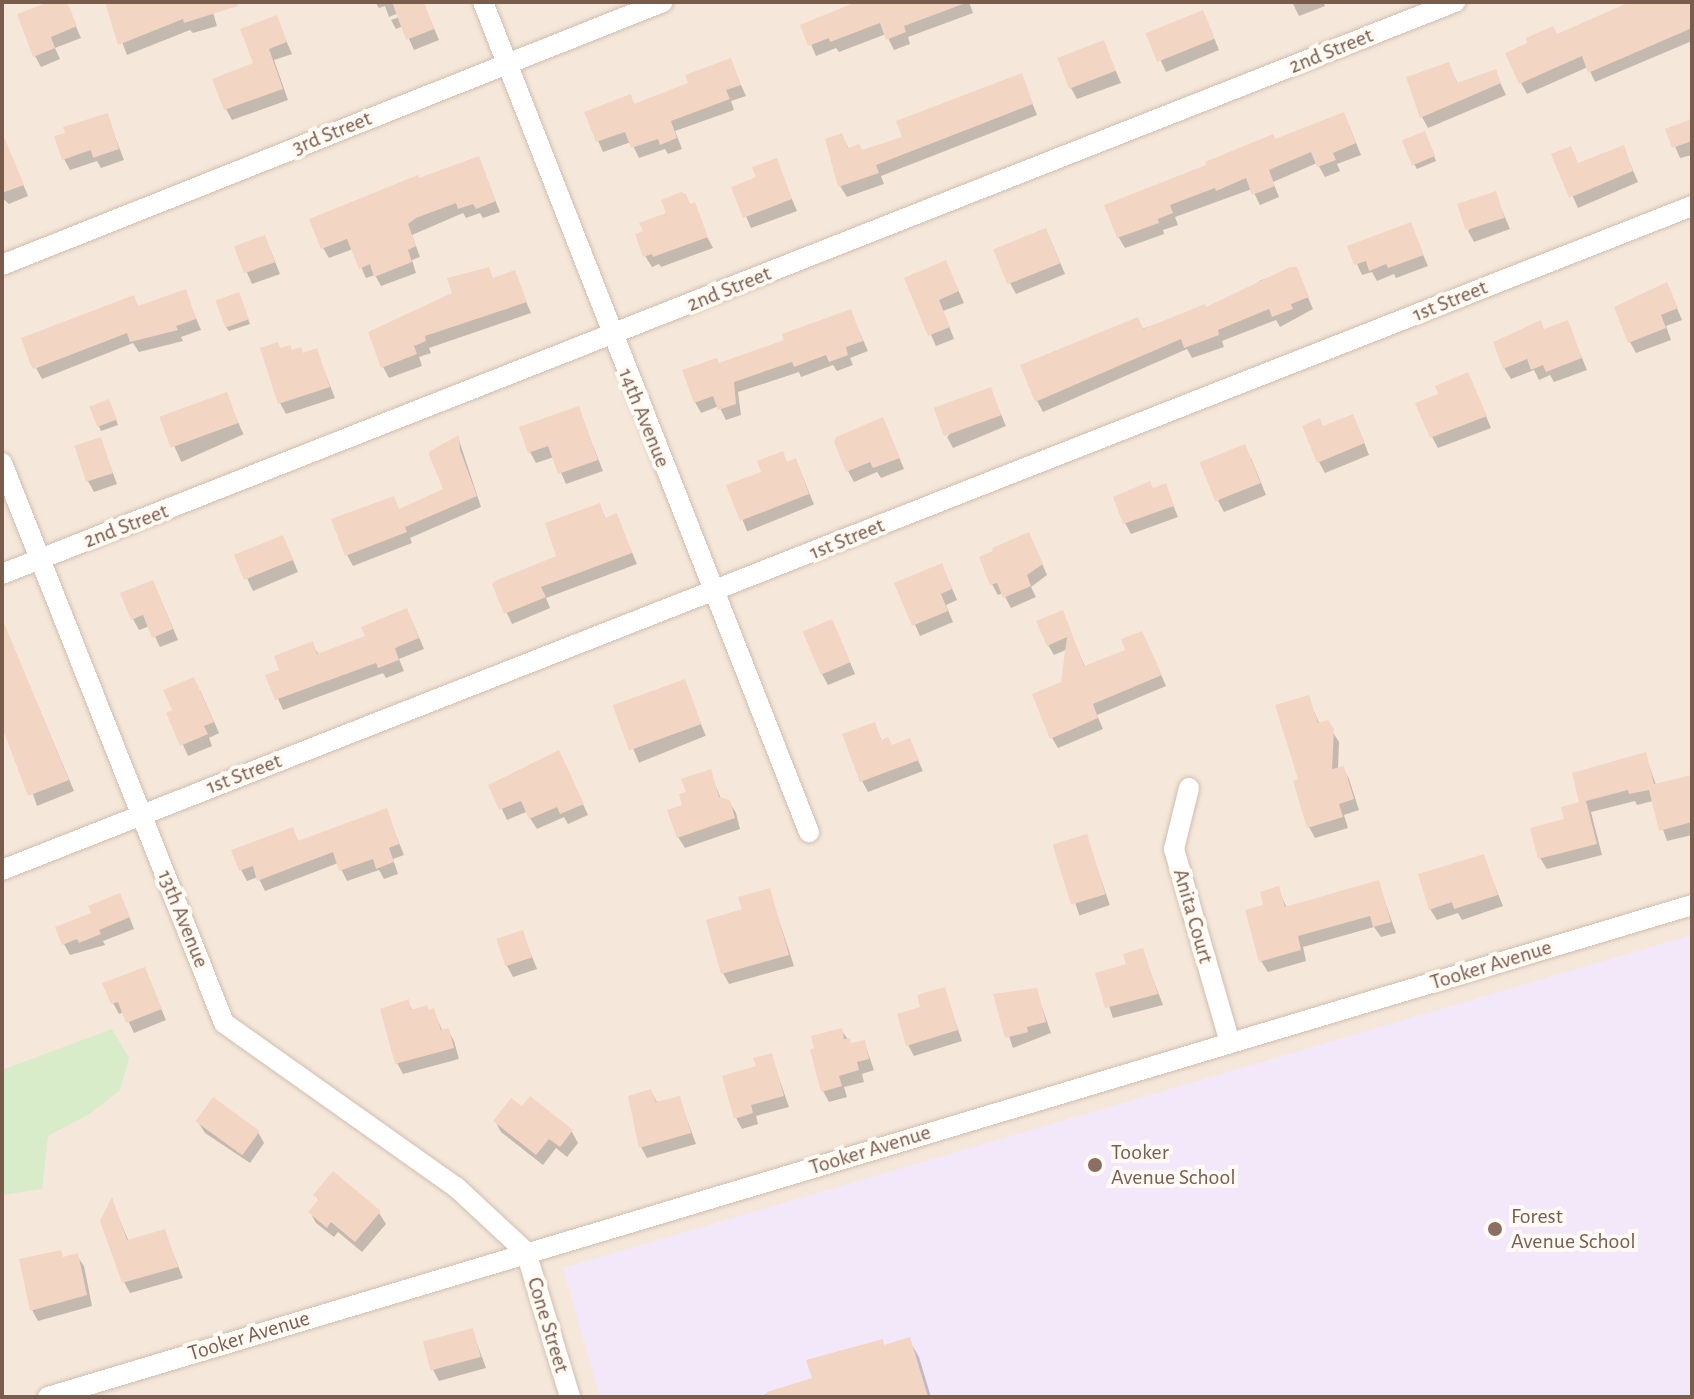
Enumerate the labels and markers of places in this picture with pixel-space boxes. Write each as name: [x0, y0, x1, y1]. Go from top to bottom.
place label: Tooker Avenue School: [1111, 1139, 1236, 1190]
marker: Tooker Avenue School: [1086, 1156, 1104, 1174]
place label: Forest Avenue School: [1511, 1203, 1636, 1254]
marker: Forest Avenue School: [1486, 1220, 1504, 1238]

